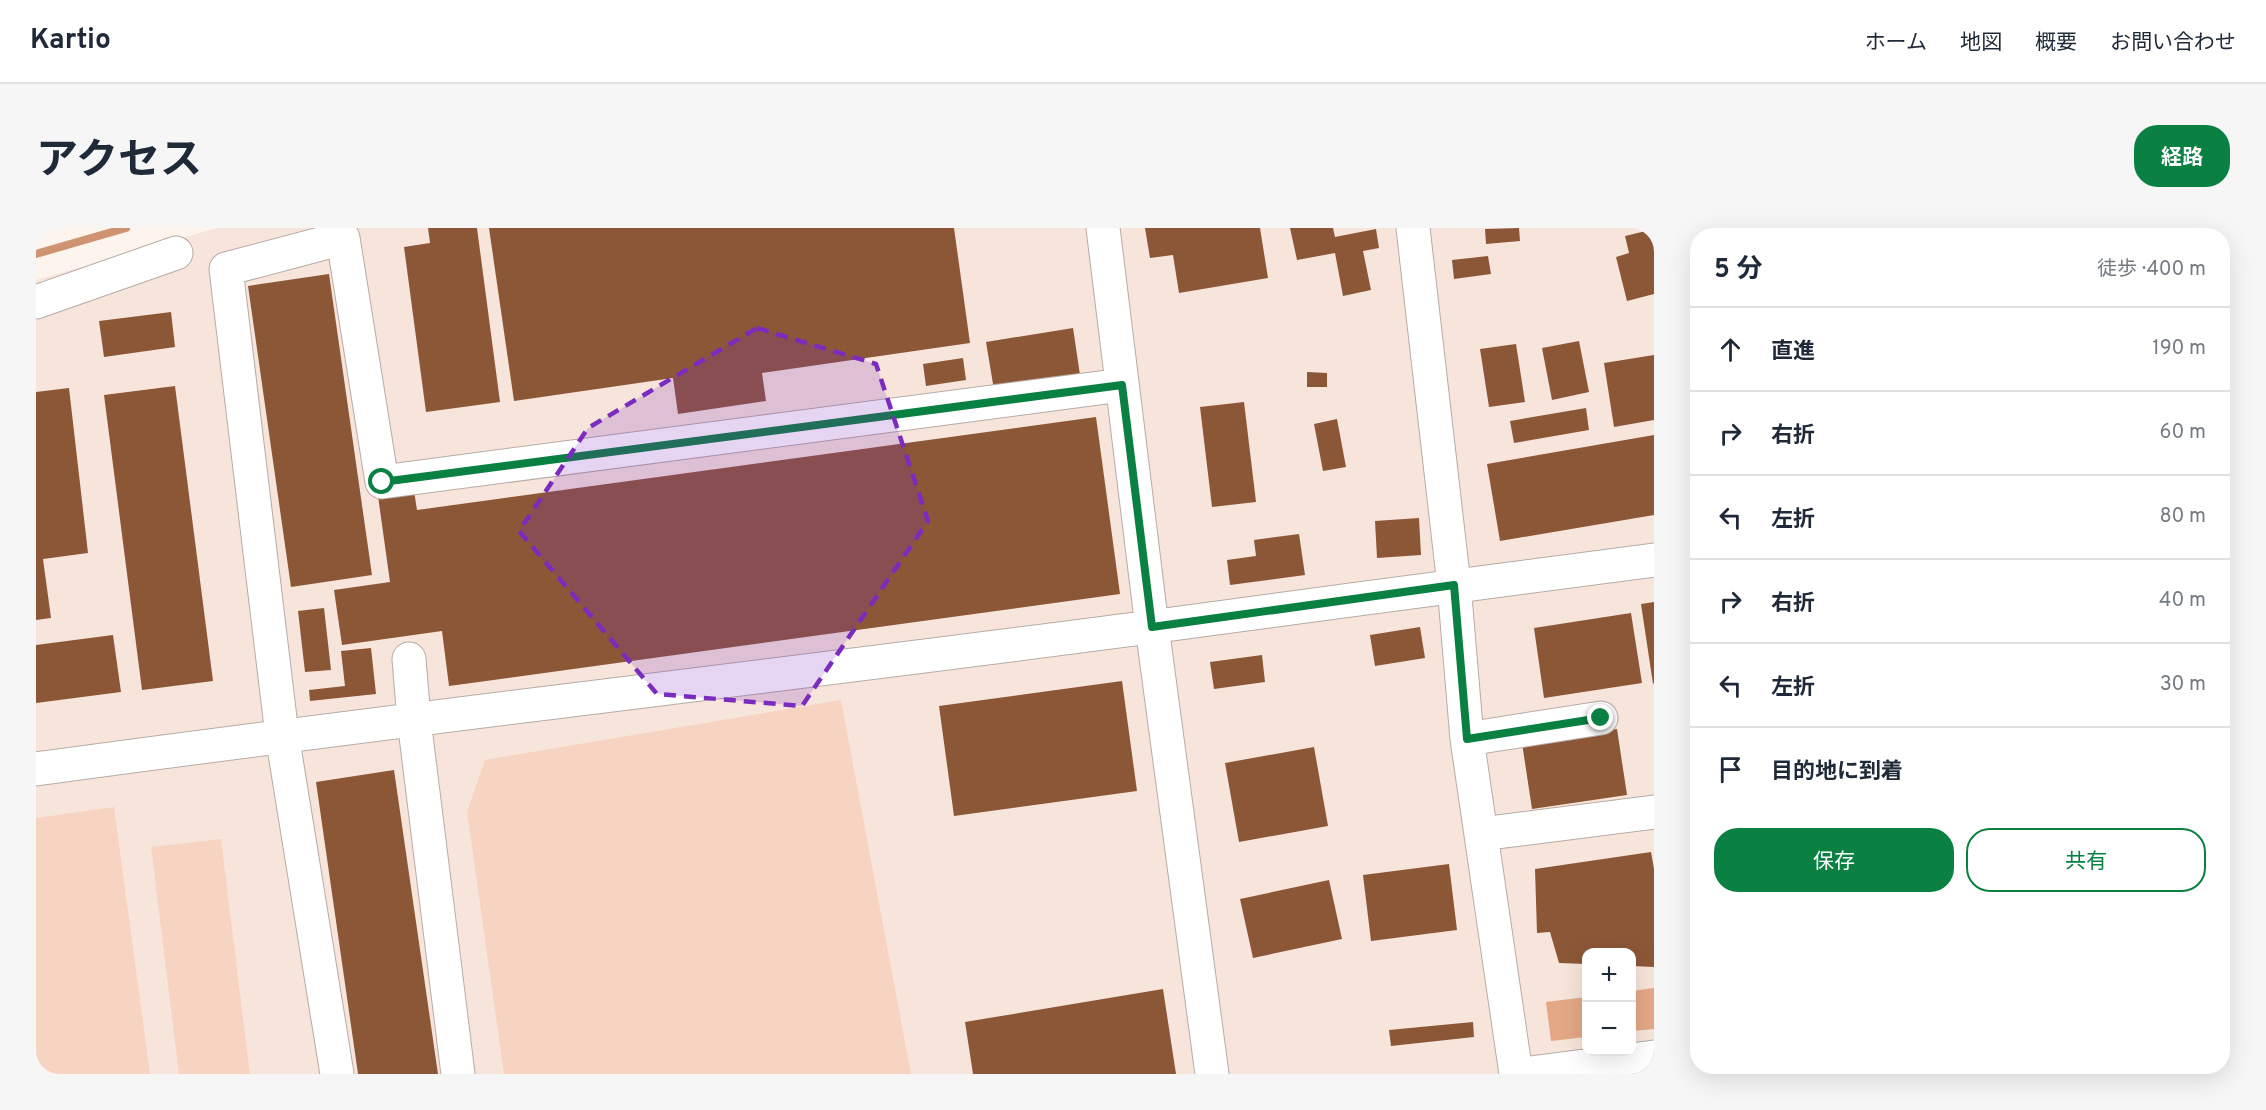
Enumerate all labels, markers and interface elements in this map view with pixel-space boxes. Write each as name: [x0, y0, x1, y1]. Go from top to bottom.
text: Kartio: [30, 23, 111, 59]
text: ホーム: [1865, 30, 1927, 57]
text: 地図: [1960, 30, 2002, 57]
text: 概要: [2035, 30, 2077, 57]
text: お問い合わせ: [2110, 30, 2236, 57]
button: 経路: [2134, 125, 2230, 187]
text: アクセス: [36, 136, 202, 189]
text: 5 分: [1714, 254, 1762, 287]
text: 徒歩 · 400 m: [2097, 257, 2206, 283]
icon: ahead: [1714, 333, 1747, 366]
text: 190 m: [2152, 336, 2206, 362]
text: 直進: [1771, 339, 1815, 366]
icon: right: [1714, 417, 1747, 450]
text: 60 m: [2160, 420, 2206, 446]
text: 右折: [1771, 423, 1815, 450]
route start: [368, 468, 394, 494]
icon: left: [1714, 501, 1747, 534]
text: 80 m: [2160, 504, 2206, 530]
text: 左折: [1771, 507, 1815, 534]
icon: right: [1714, 585, 1747, 618]
text: 40 m: [2159, 588, 2206, 614]
text: 右折: [1771, 591, 1815, 618]
icon: left: [1714, 669, 1747, 702]
text: 30 m: [2160, 672, 2206, 698]
text: 左折: [1771, 675, 1815, 702]
route end: [1587, 704, 1613, 730]
icon: arrive: [1714, 753, 1747, 786]
text: 目的地に到着: [1771, 759, 1903, 786]
button: 保存: [1714, 828, 1954, 892]
button: 共有: [1966, 828, 2206, 892]
map controls: [1582, 948, 1636, 1056]
button: +: [1582, 948, 1636, 1002]
button: −: [1582, 1002, 1636, 1056]

